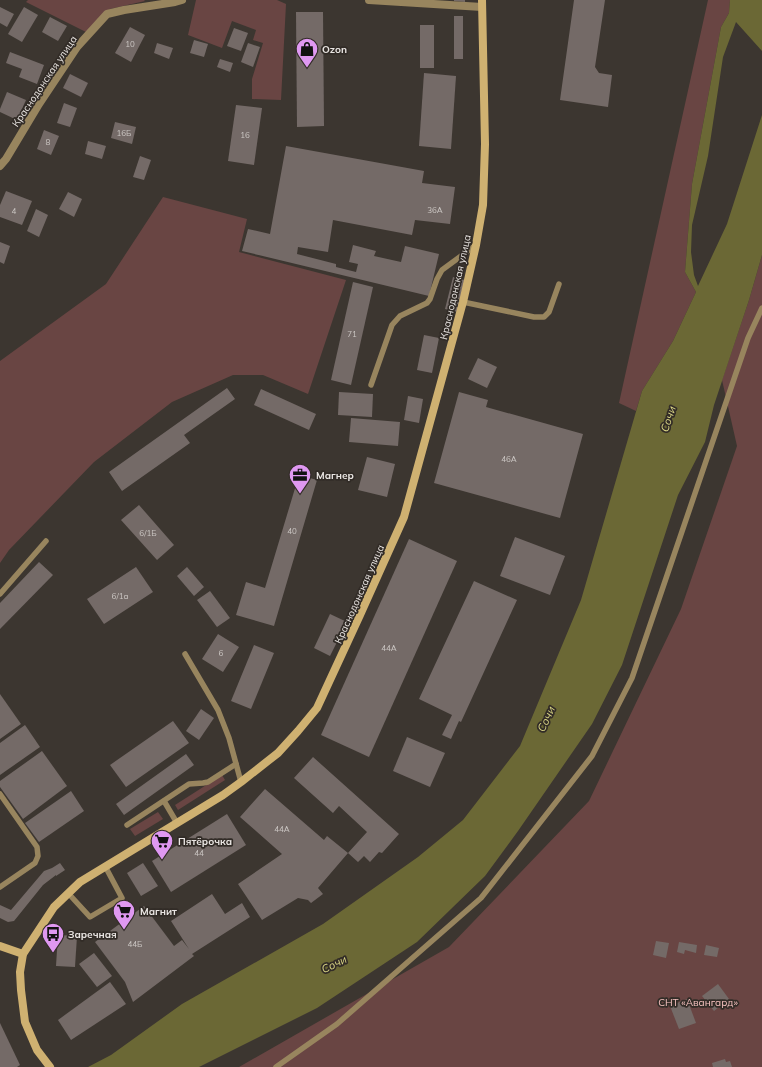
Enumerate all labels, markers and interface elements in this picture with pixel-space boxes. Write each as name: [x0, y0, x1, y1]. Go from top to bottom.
street label: Краснодонская улица: [9, 33, 80, 129]
shop icon: Ozon: [294, 36, 320, 69]
house number: 10: [125, 39, 135, 49]
place label: Ozon: [322, 43, 347, 56]
house number: 16Б: [116, 128, 132, 138]
house number: 16: [240, 130, 250, 140]
house number: 8: [46, 137, 51, 147]
house number: 36А: [427, 205, 443, 215]
house number: 4: [12, 206, 17, 216]
street label: Краснодонская улица: [437, 233, 474, 341]
house number: 71: [347, 329, 357, 339]
water label: Сочи: [657, 404, 679, 434]
house number: 46А: [501, 454, 517, 464]
office icon: Магнер: [287, 462, 313, 495]
place label: Магнер: [316, 469, 354, 482]
house number: 40: [287, 526, 297, 536]
house number: 6/1Б: [139, 528, 157, 538]
street label: Краснодонская улица: [332, 543, 387, 646]
house number: 6/1а: [112, 591, 128, 601]
house number: 44А: [381, 643, 397, 653]
house number: 6: [219, 648, 224, 658]
water label: Сочи: [534, 704, 558, 734]
house number: 44А: [274, 824, 290, 834]
supermarket icon: Пятёрочка: [149, 828, 175, 861]
place label: Пятёрочка: [178, 835, 232, 848]
house number: 44: [194, 848, 204, 858]
supermarket icon: Магнит: [111, 898, 137, 931]
place label: Магнит: [140, 905, 177, 918]
bus stop icon: Заречная: [40, 921, 66, 954]
place label: Заречная: [68, 928, 117, 941]
house number: 44Б: [127, 939, 143, 949]
water label: Сочи: [319, 952, 349, 976]
park label: СНТ «Авангард»: [658, 996, 738, 1009]

